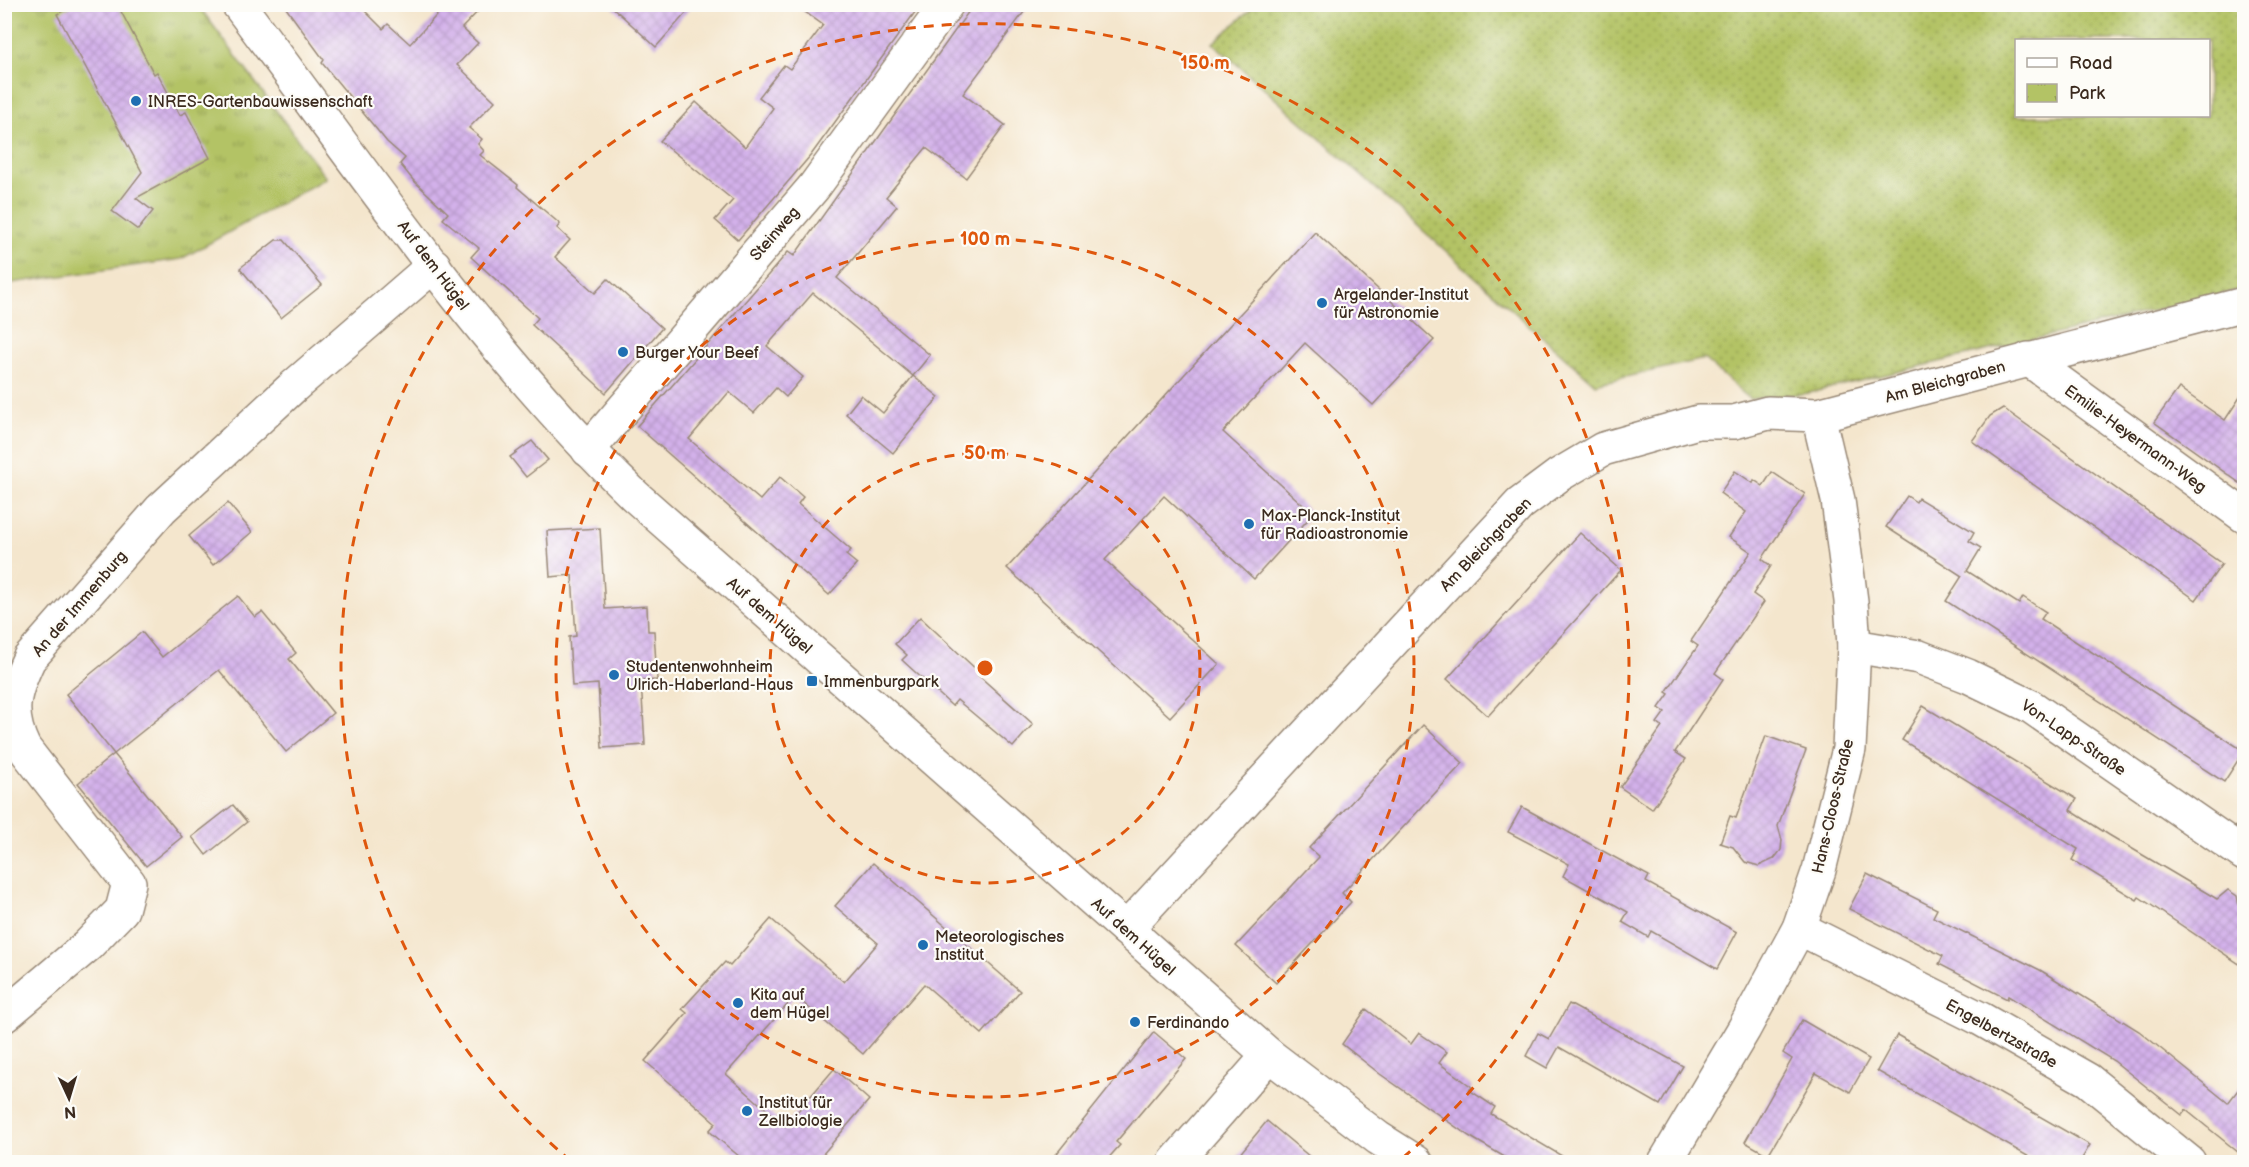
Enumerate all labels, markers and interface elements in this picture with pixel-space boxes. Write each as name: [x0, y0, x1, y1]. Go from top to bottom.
legend: [2015, 39, 2210, 117]
text: 150 m: [1180, 53, 1230, 74]
text: Road: [2069, 53, 2113, 74]
text: Park: [2069, 83, 2105, 104]
place label: INRES-Gartenbauwissenschaft: [148, 93, 373, 112]
marker: INRES-Gartenbauwissenschaft: [129, 94, 143, 108]
street label: Steinweg: [746, 203, 804, 265]
street label: Auf dem Hügel: [393, 217, 473, 314]
text: 100 m: [960, 229, 1010, 250]
place label: Argelander-Institut für Astronomie: [1334, 286, 1469, 323]
marker: Argelander-Institut für Astronomie: [1315, 296, 1329, 310]
place label: Burger Your Beef: [635, 344, 759, 363]
marker: Burger Your Beef: [616, 345, 630, 359]
street label: Am Bleichgraben: [1883, 357, 2008, 408]
street label: Emilie-Heyermann-Weg: [2060, 381, 2210, 497]
text: 50 m: [964, 443, 1006, 464]
street label: Am Bleichgraben: [1436, 494, 1536, 596]
place label: Max-Planck-Institut für Radioastronomie: [1261, 507, 1409, 544]
marker: Max-Planck-Institut für Radioastronomie: [1242, 517, 1256, 531]
street label: An der Immenburg: [29, 547, 131, 661]
street label: Auf dem Hügel: [722, 574, 816, 658]
place label: Studentenwohnheim Ulrich-Haberland-Haus: [626, 658, 793, 695]
centre of rings: [975, 658, 995, 678]
marker: Studentenwohnheim Ulrich-Haberland-Haus: [607, 668, 621, 682]
place label: Immenburgpark: [824, 673, 939, 692]
marker: Immenburgpark: [805, 674, 819, 688]
street label: Von-Lapp-Straße: [2017, 696, 2130, 781]
street label: Hans-Cloos-Straße: [1809, 737, 1858, 876]
street label: Auf dem Hügel: [1087, 894, 1179, 980]
place label: Meteorologisches Institut: [935, 928, 1064, 965]
marker: Meteorologisches Institut: [916, 938, 930, 952]
place label: Kita auf dem Hügel: [750, 986, 829, 1023]
marker: Kita auf dem Hügel: [731, 996, 745, 1010]
street label: Engelbertzstraße: [1942, 996, 2061, 1073]
place label: Ferdinando: [1147, 1014, 1229, 1033]
marker: Ferdinando: [1128, 1015, 1142, 1029]
north arrow: [39, 1068, 99, 1128]
place label: Institut für Zellbiologie: [758, 1094, 843, 1131]
text: N: [63, 1102, 77, 1121]
marker: Institut für Zellbiologie: [740, 1104, 754, 1118]

